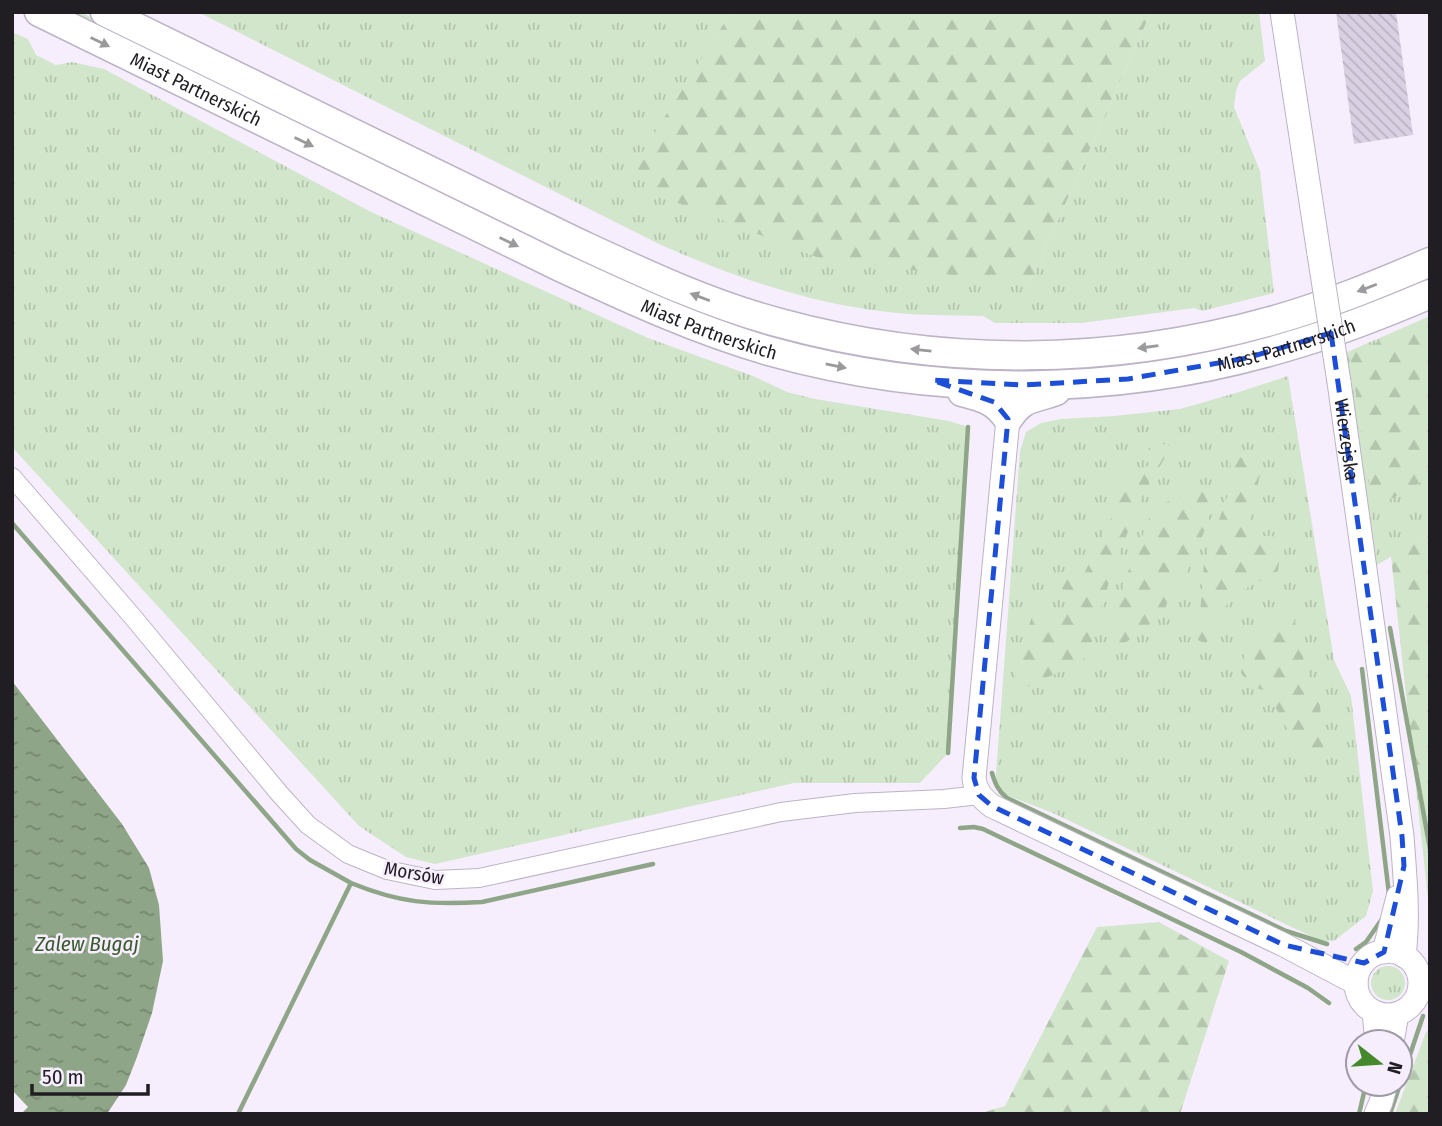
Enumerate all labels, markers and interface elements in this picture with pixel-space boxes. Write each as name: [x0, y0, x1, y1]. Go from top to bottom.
one-way arrow: [90, 37, 110, 48]
street label: Miast Partnerskich: [127, 47, 266, 131]
one-way arrow: [294, 137, 314, 148]
one-way arrow: [499, 236, 519, 248]
one-way arrow: [1356, 283, 1377, 294]
one-way arrow: [690, 291, 711, 302]
street label: Miast Partnerskich: [638, 294, 780, 364]
street label: Miast Partnerskich: [1215, 314, 1359, 376]
one-way arrow: [1136, 342, 1158, 353]
one-way arrow: [910, 345, 932, 356]
one-way arrow: [825, 361, 847, 372]
street label: Wierzejska: [1330, 397, 1364, 482]
street label: Morsów: [382, 856, 446, 890]
water label: Zalew Bugaj: [34, 931, 139, 957]
north arrow: [1344, 1028, 1414, 1098]
scale bar: [32, 1052, 147, 1096]
text: N: [1382, 1059, 1407, 1077]
text: 50 m: [42, 1064, 84, 1090]

